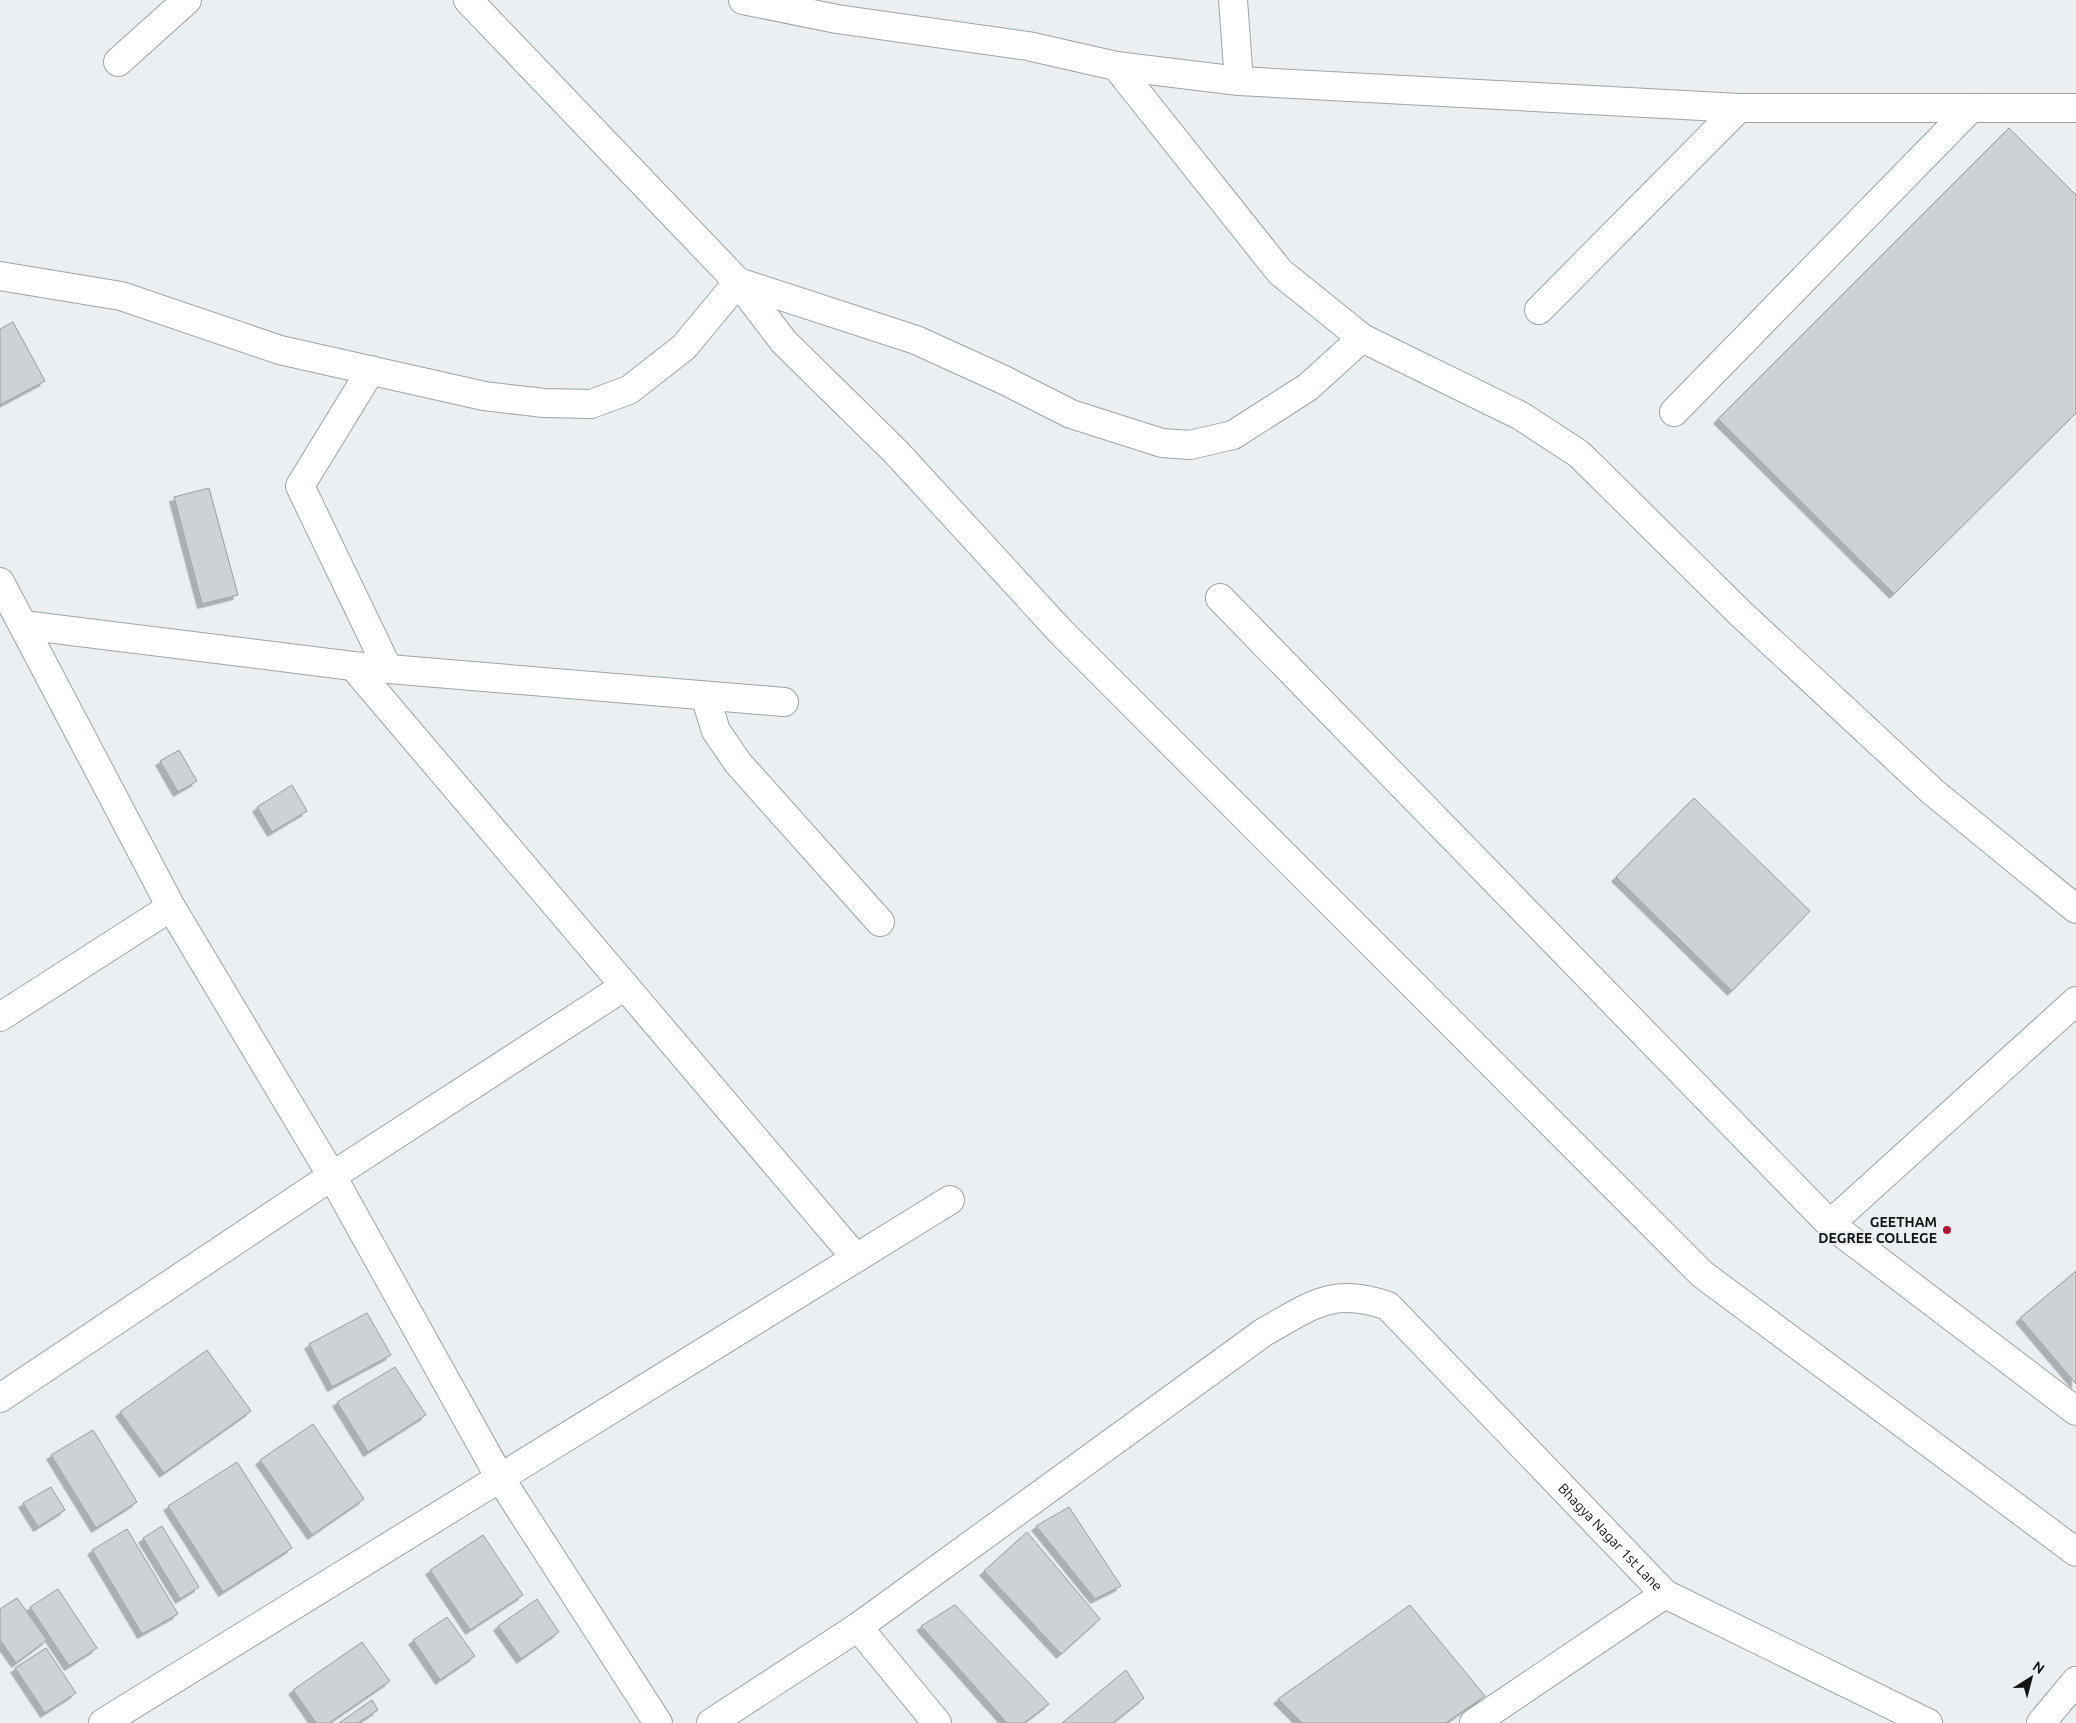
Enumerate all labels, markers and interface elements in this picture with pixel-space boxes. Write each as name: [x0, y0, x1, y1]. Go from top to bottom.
place label: GEETHAM DEGREE COLLEGE: [1818, 1214, 1937, 1246]
marker: GEETHAM DEGREE COLLEGE: [1941, 1224, 1953, 1236]
street label: Bhagya Nagar 1st Lane: [1555, 1480, 1666, 1594]
north arrow: [2006, 1653, 2056, 1703]
text: N: [2030, 1658, 2048, 1677]

